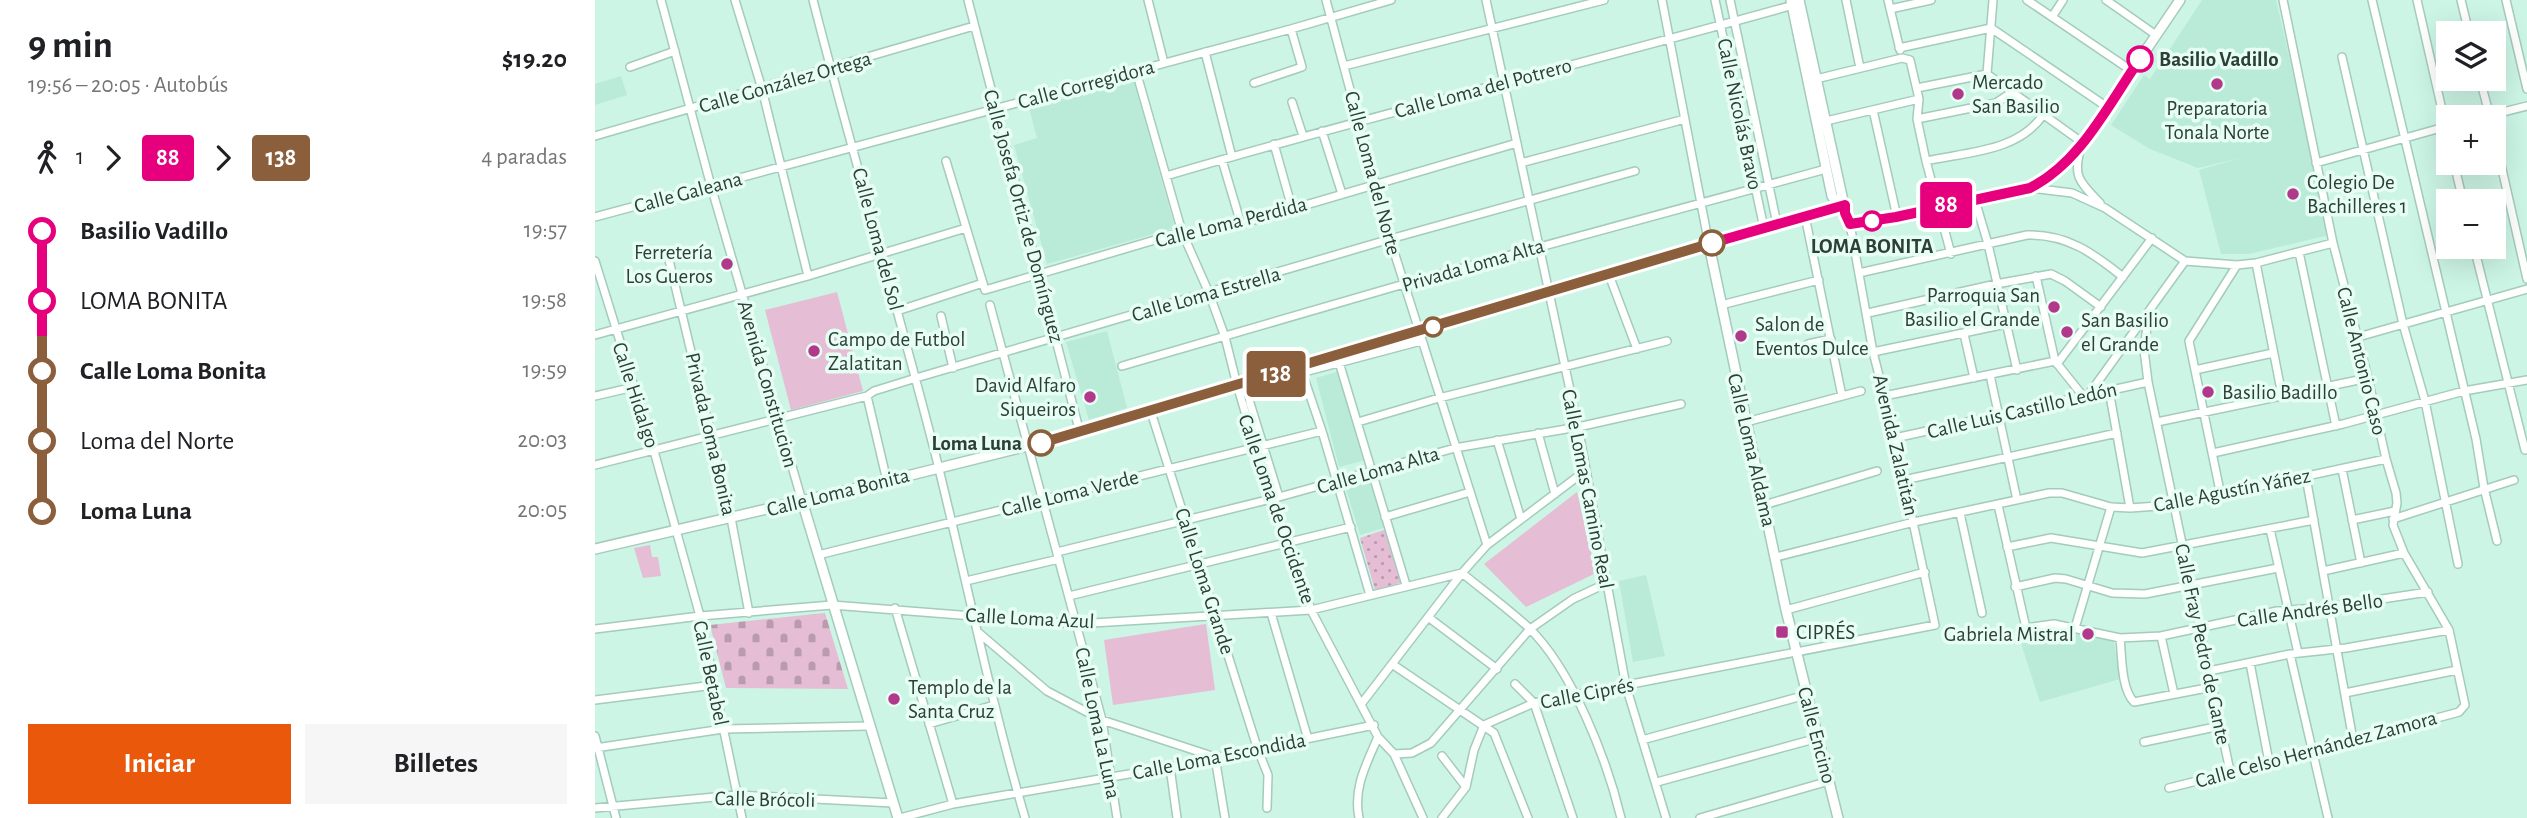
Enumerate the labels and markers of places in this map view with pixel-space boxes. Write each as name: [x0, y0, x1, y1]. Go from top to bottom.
marker: Basilio Vadillo: [2127, 46, 2153, 72]
place label: Basilio Vadillo: [2159, 49, 2279, 70]
place label: Mercado San Basilio: [1972, 72, 2060, 117]
marker: Preparatoria Tonala Norte: [2209, 76, 2225, 92]
marker: Mercado San Basilio: [1950, 86, 1966, 102]
place label: Preparatoria Tonala Norte: [2165, 98, 2269, 143]
place label: Colegio De Bachilleres 1: [2307, 172, 2407, 217]
marker: Colegio De Bachilleres 1: [2285, 186, 2301, 202]
marker: LOMA BONITA: [1862, 211, 1882, 231]
unlabelled marker: [1699, 230, 1725, 256]
place label: LOMA BONITA: [1811, 236, 1934, 257]
place label: Ferretería Los Gueros: [626, 242, 713, 287]
marker: Ferretería Los Gueros: [719, 256, 735, 272]
place label: Parroquia San Basilio el Grande: [1904, 285, 2040, 330]
marker: Parroquia San Basilio el Grande: [2046, 299, 2062, 315]
place label: San Basilio el Grande: [2081, 310, 2169, 355]
place label: Salon de Eventos Dulce: [1755, 314, 1869, 359]
unlabelled marker: [1423, 317, 1443, 337]
marker: San Basilio el Grande: [2059, 324, 2075, 340]
marker: Salon de Eventos Dulce: [1733, 328, 1749, 344]
place label: Campo de Futbol Zalatitan: [828, 329, 966, 374]
marker: Campo de Futbol Zalatitan: [806, 343, 822, 359]
place label: David Alfaro Siqueiros: [975, 375, 1076, 420]
place label: Basilio Badillo: [2222, 382, 2337, 403]
marker: Basilio Badillo: [2200, 384, 2216, 400]
marker: David Alfaro Siqueiros: [1082, 389, 1098, 405]
marker: Loma Luna: [1028, 430, 1054, 456]
place label: Loma Luna: [931, 433, 1022, 454]
place label: CIPRÉS: [1796, 620, 1855, 643]
marker: CIPRÉS: [1774, 624, 1790, 640]
place label: Gabriela Mistral: [1944, 624, 2074, 645]
marker: Gabriela Mistral: [2080, 626, 2096, 642]
place label: Templo de la Santa Cruz: [908, 677, 1012, 722]
marker: Templo de la Santa Cruz: [886, 691, 902, 707]

